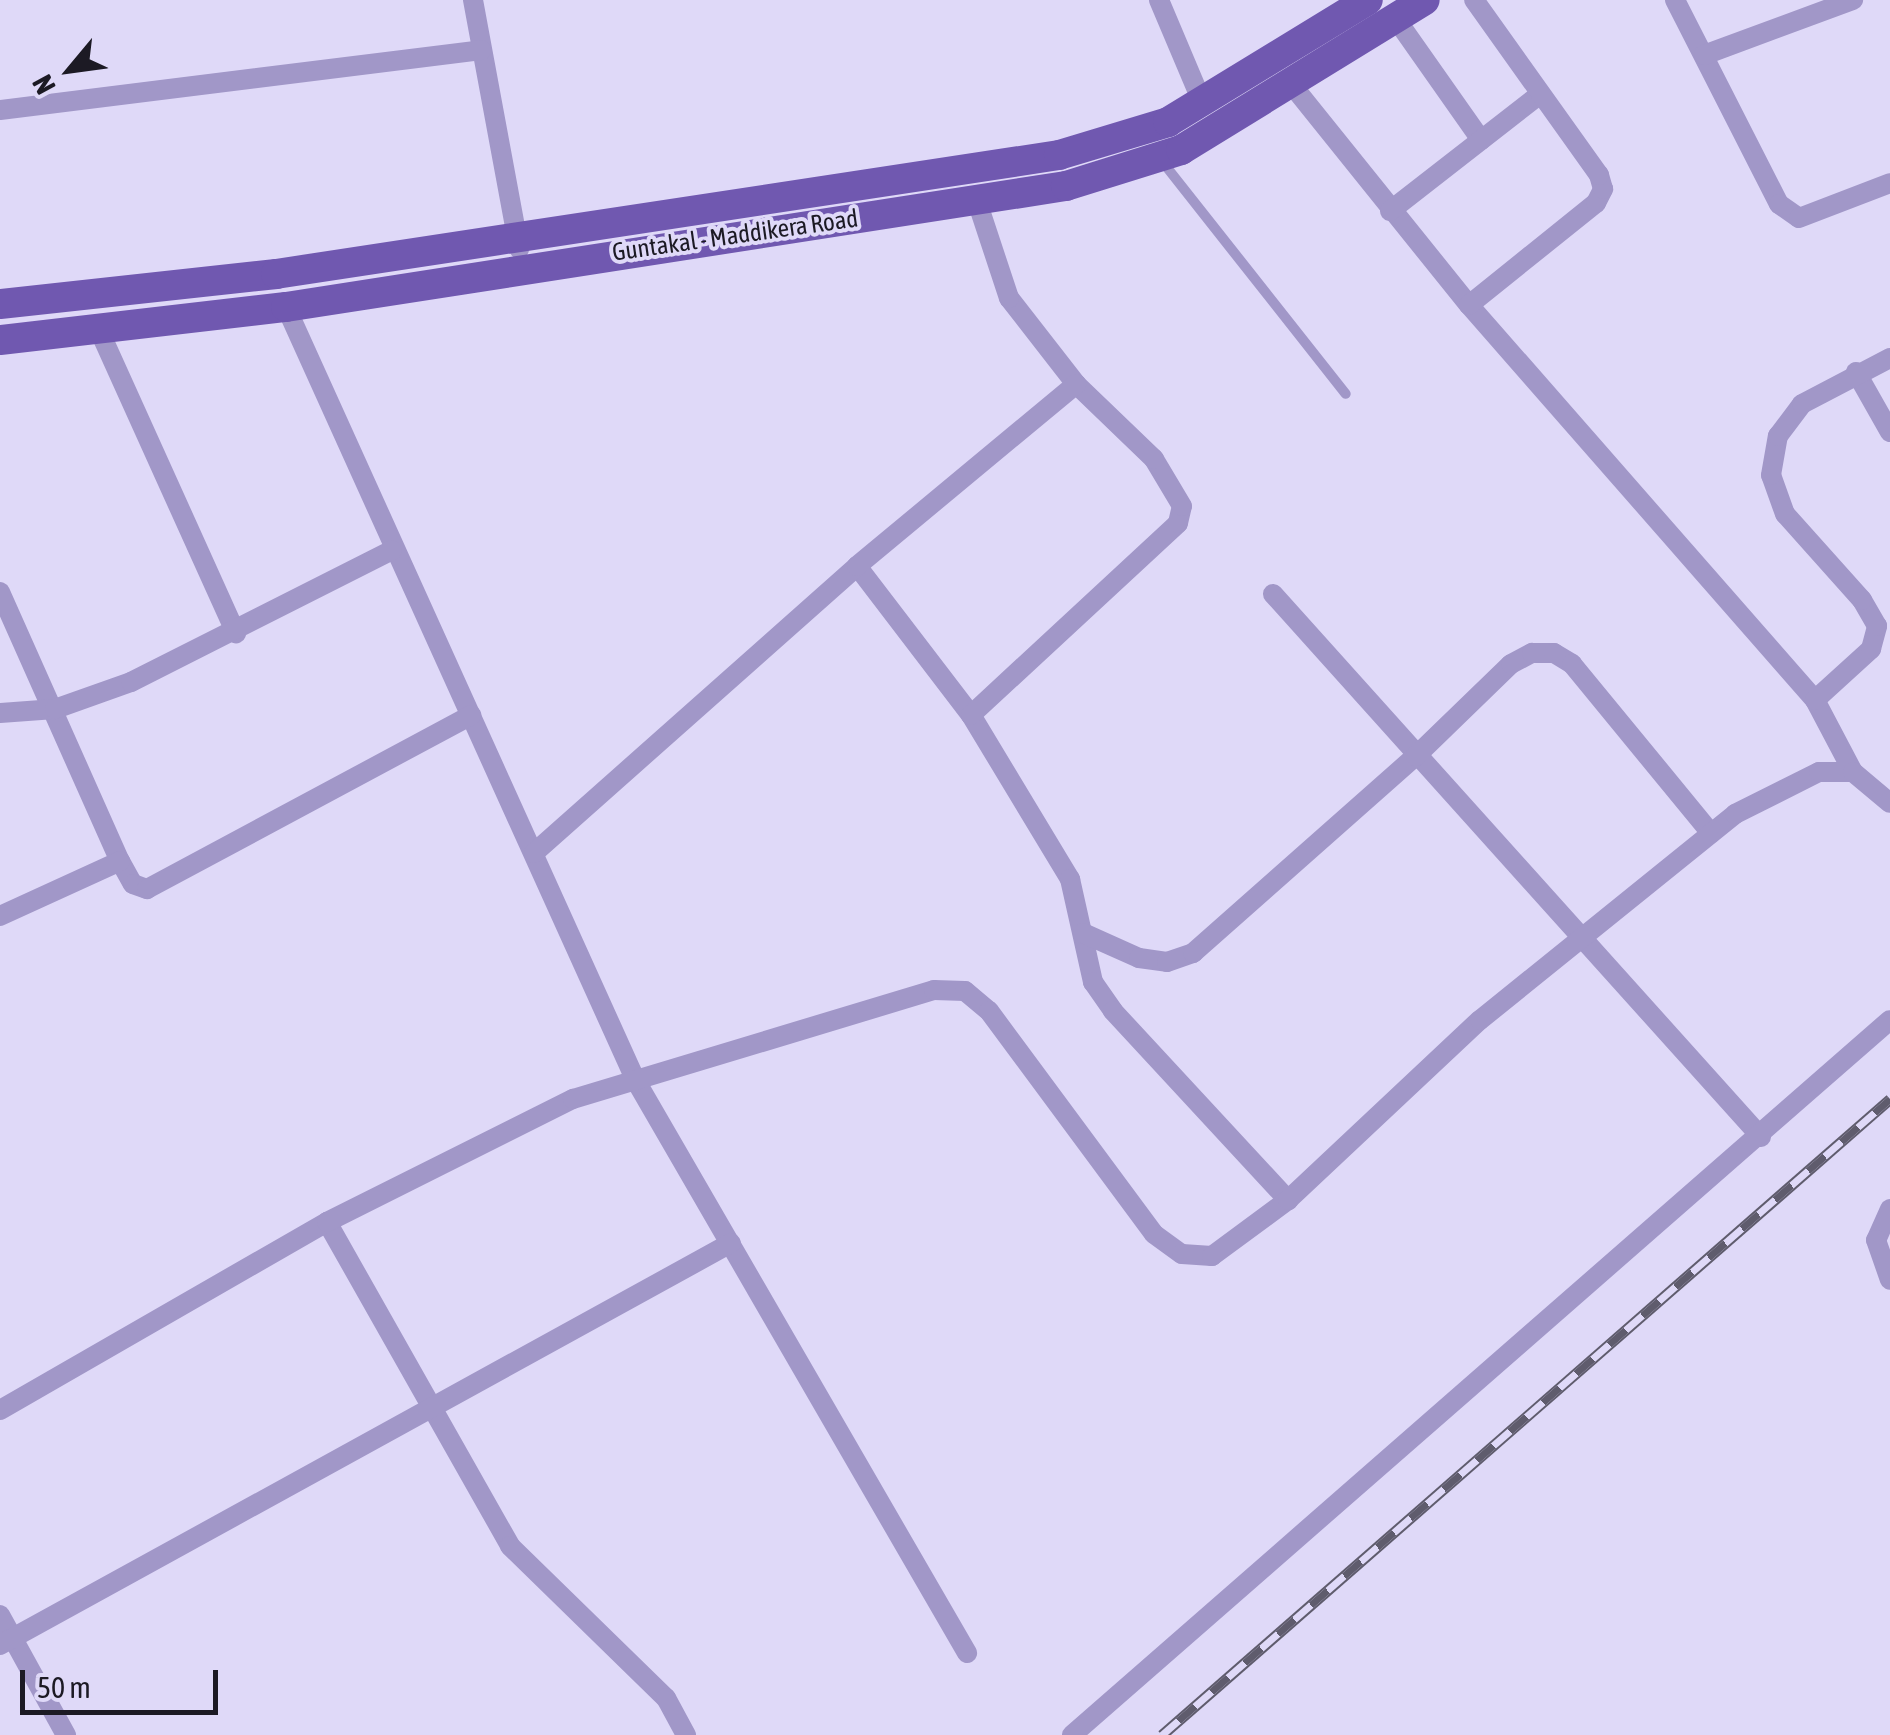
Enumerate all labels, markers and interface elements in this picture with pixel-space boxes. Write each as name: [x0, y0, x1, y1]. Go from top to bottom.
north arrow: [20, 20, 120, 120]
text: N: [26, 70, 62, 100]
street label: Guntakal - Maddikera Road: [610, 203, 860, 267]
scale bar: [25, 1650, 222, 1712]
text: 50 m: [37, 1670, 91, 1704]

